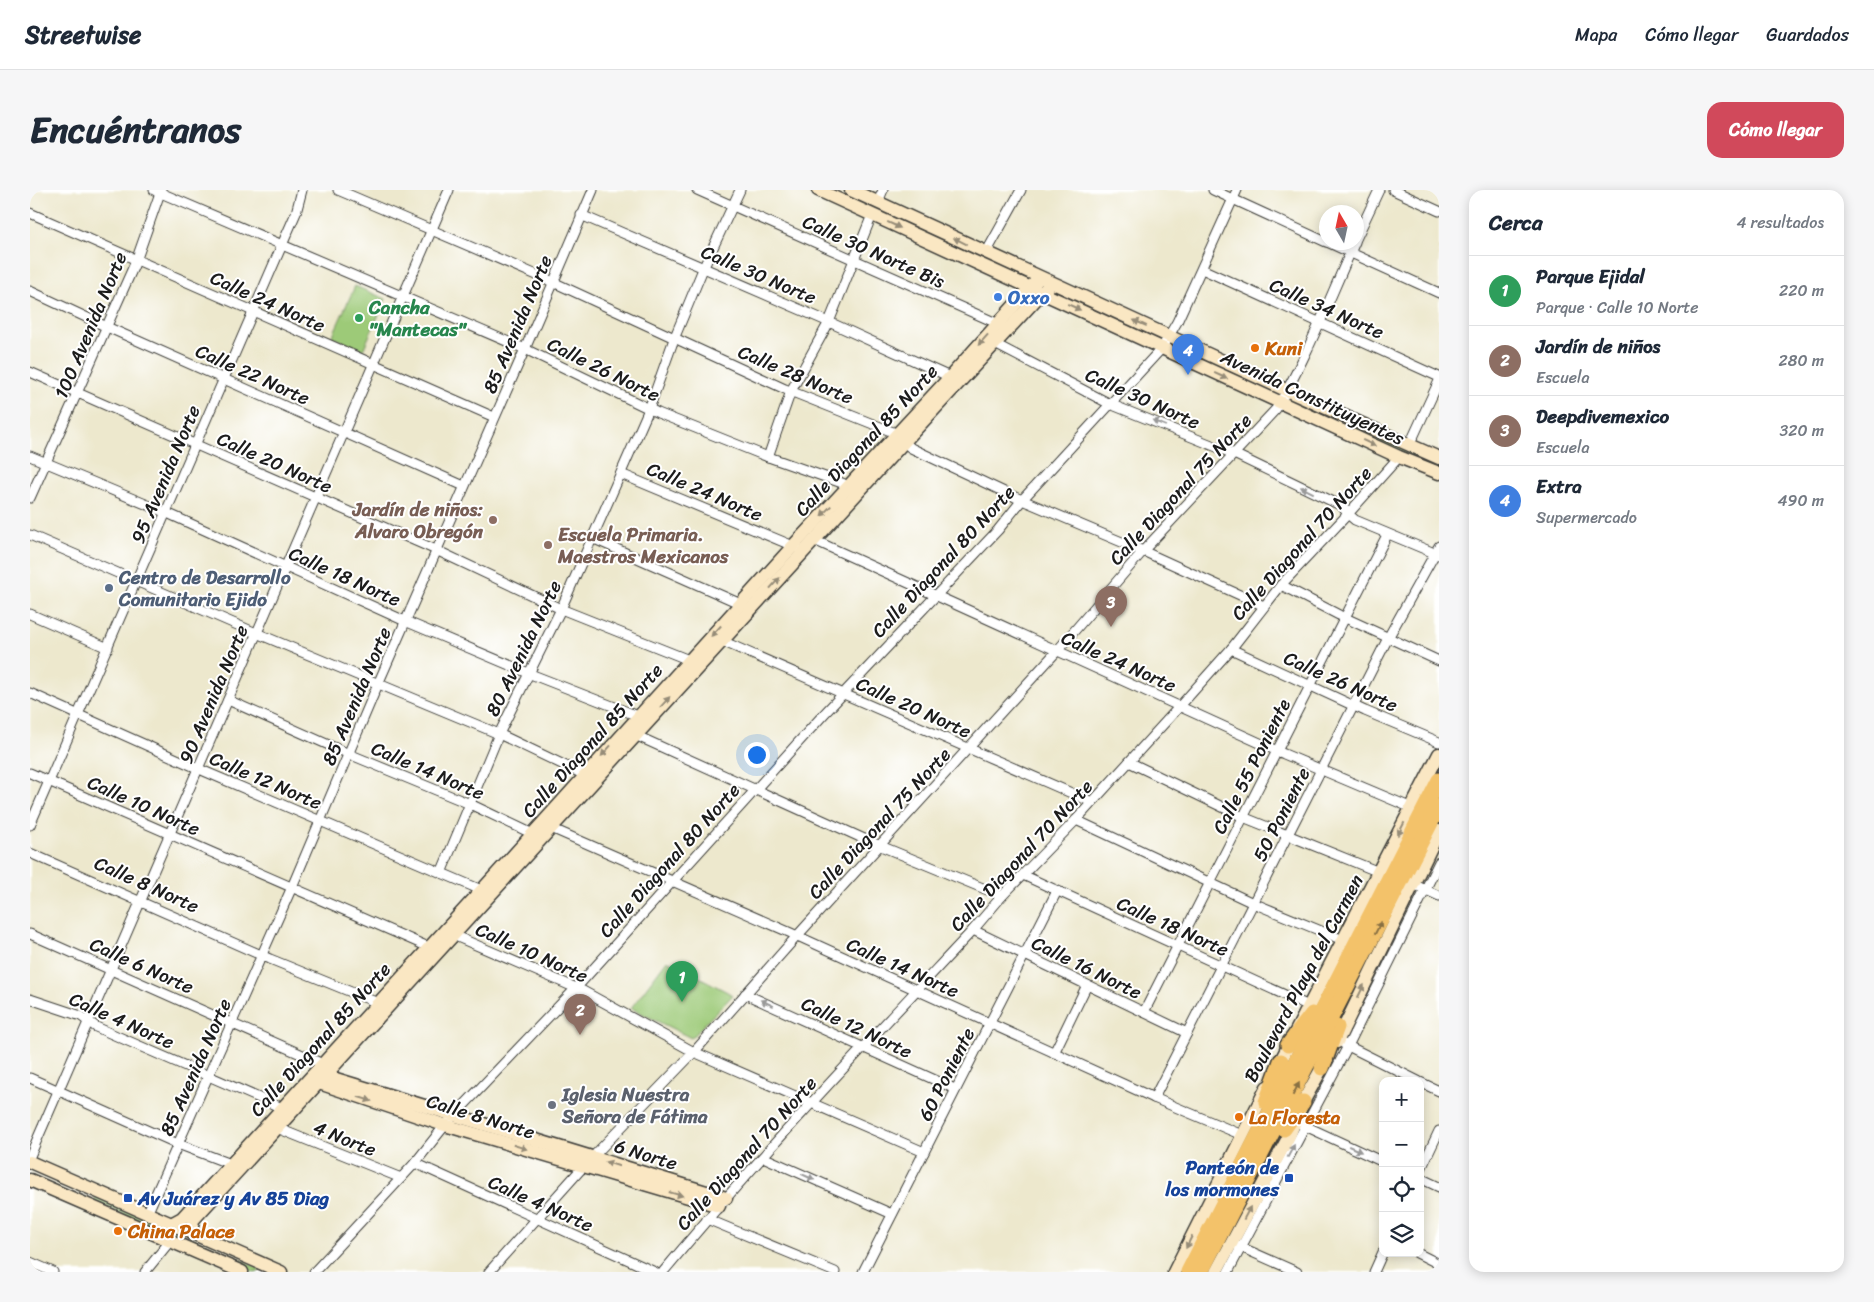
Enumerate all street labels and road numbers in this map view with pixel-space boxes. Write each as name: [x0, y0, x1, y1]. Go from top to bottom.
street label: Calle 30 Norte Bis: [797, 205, 951, 298]
street label: Calle 30 Norte: [696, 235, 822, 314]
street label: 100 Avenida Norte: [45, 246, 136, 404]
street label: 85 Avenida Norte: [473, 250, 562, 399]
street label: Calle 24 Norte: [205, 261, 331, 342]
street label: Calle 34 Norte: [1264, 268, 1390, 349]
street label: Calle 26 Norte: [542, 328, 666, 411]
street label: Calle 22 Norte: [190, 335, 316, 414]
street label: Calle 28 Norte: [733, 335, 859, 414]
street label: Avenida Constituyentes: [1214, 340, 1410, 455]
street label: Calle Diagonal 85 Norte: [786, 356, 946, 524]
street label: Calle 30 Norte: [1080, 358, 1206, 439]
street label: 95 Avenida Norte: [121, 399, 210, 549]
street label: Calle Diagonal 75 Norte: [1101, 405, 1260, 573]
street label: Calle 20 Norte: [212, 422, 338, 503]
street label: Calle 24 Norte: [642, 452, 768, 531]
street label: Calle Diagonal 70 Norte: [1223, 458, 1380, 628]
street label: Calle Diagonal 80 Norte: [863, 477, 1024, 646]
street label: Calle 18 Norte: [283, 537, 406, 616]
street label: 80 Avenida Norte: [476, 574, 571, 722]
street label: 90 Avenida Norte: [169, 619, 258, 769]
street label: Calle 24 Norte: [1056, 621, 1182, 702]
street label: 85 Avenida Norte: [312, 622, 401, 771]
street label: Calle 26 Norte: [1278, 642, 1403, 721]
street label: Calle Diagonal 85 Norte: [513, 655, 671, 825]
street label: Calle 20 Norte: [851, 667, 977, 748]
street label: Calle 55 Poniente: [1203, 693, 1300, 840]
street label: Calle 14 Norte: [366, 732, 490, 809]
street label: Calle Diagonal 75 Norte: [800, 739, 959, 907]
street label: Calle 12 Norte: [204, 742, 327, 819]
street label: 50 Poniente: [1244, 761, 1319, 867]
street label: Calle 10 Norte: [82, 766, 206, 845]
street label: Calle Diagonal 70 Norte: [941, 771, 1101, 939]
street label: Calle Diagonal 80 Norte: [590, 775, 749, 946]
street label: Calle 8 Norte: [89, 847, 205, 922]
street label: Boulevard Playa del Carmen: [1235, 868, 1372, 1088]
street label: Calle 18 Norte: [1111, 887, 1234, 966]
street label: Calle 10 Norte: [470, 913, 594, 992]
street label: Calle 16 Norte: [1026, 926, 1148, 1009]
street label: Calle 6 Norte: [84, 928, 199, 1003]
street label: Calle 14 Norte: [841, 928, 965, 1007]
street label: Calle Diagonal 85 Norte: [241, 954, 399, 1124]
street label: Calle 4 Norte: [64, 983, 180, 1058]
street label: Calle 12 Norte: [796, 987, 918, 1068]
street label: 85 Avenida Norte: [150, 993, 241, 1141]
street label: 60 Poniente: [909, 1021, 984, 1127]
street label: Calle Diagonal 70 Norte: [668, 1068, 825, 1238]
street label: Calle 8 Norte: [423, 1084, 539, 1149]
street label: 4 Norte: [308, 1111, 382, 1166]
street label: 6 Norte: [610, 1129, 682, 1180]
street label: Calle 4 Norte: [483, 1166, 599, 1241]

